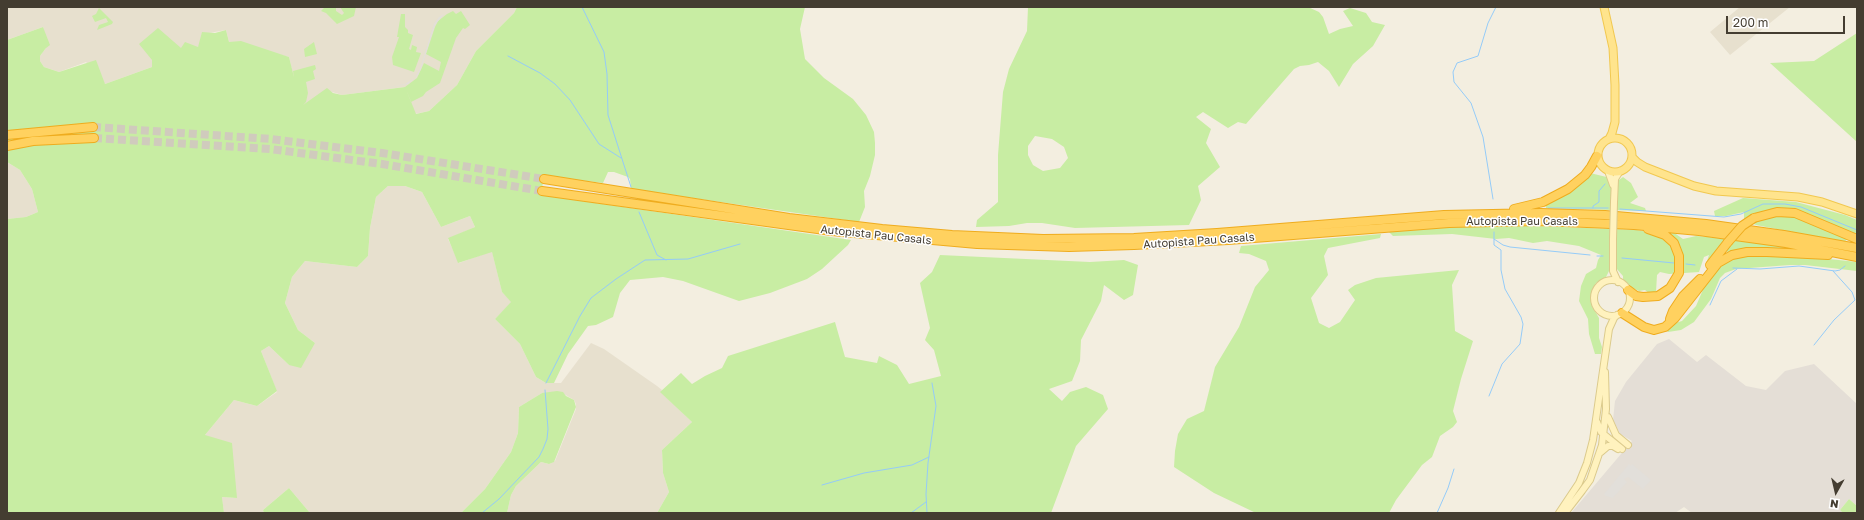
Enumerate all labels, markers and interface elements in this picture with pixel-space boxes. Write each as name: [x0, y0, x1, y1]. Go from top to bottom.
scale bar: [1728, 8, 1847, 34]
text: 200 m: [1733, 15, 1768, 30]
street label: Autopista Pau Casals: [1466, 215, 1578, 229]
street label: Autopista Pau Casals: [820, 223, 932, 247]
street label: Autopista Pau Casals: [1143, 231, 1255, 251]
north arrow: [1816, 472, 1856, 512]
text: N: [1829, 497, 1839, 511]

